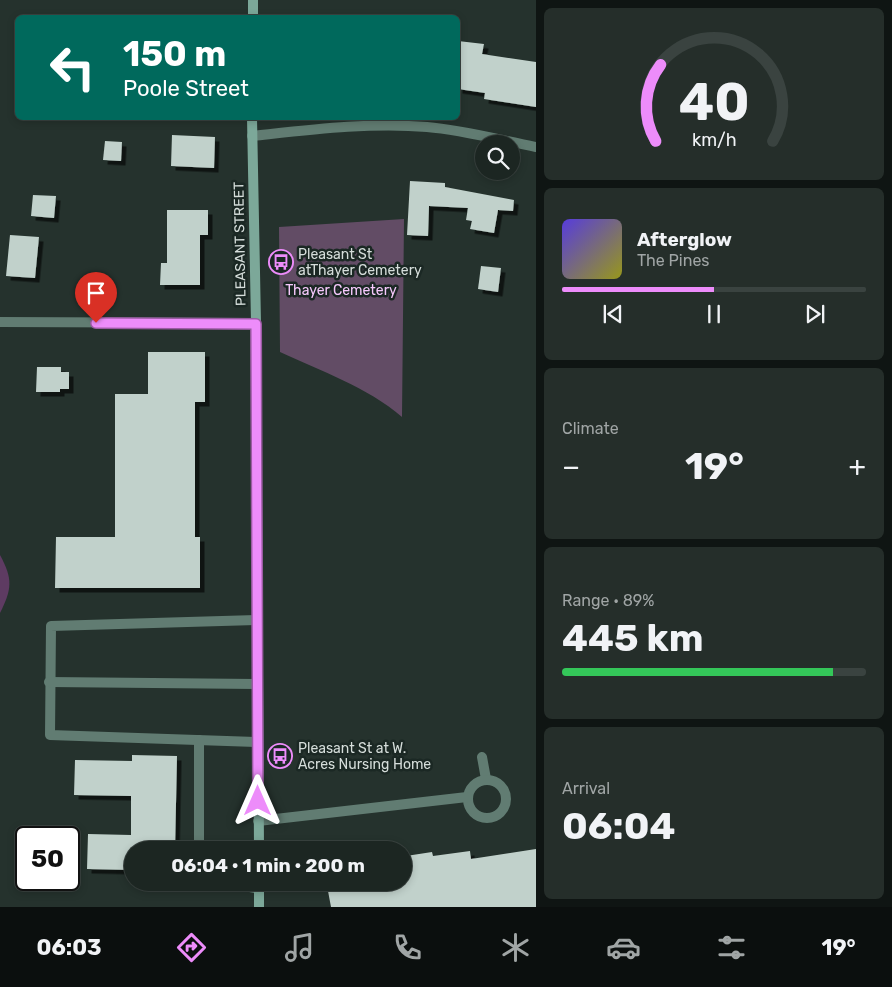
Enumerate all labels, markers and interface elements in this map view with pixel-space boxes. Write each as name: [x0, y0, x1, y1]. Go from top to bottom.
text: 150 m: [123, 33, 226, 75]
icon: left: [40, 35, 105, 100]
text: 40: [679, 71, 749, 133]
text: Poole Street: [123, 75, 249, 102]
text: km/h: [692, 129, 736, 150]
map controls: [475, 135, 520, 180]
button: search: [475, 135, 520, 180]
street label: PLEASANT STREET: [230, 182, 250, 306]
text: Afterglow: [637, 228, 732, 251]
place label: Pleasant St atThayer Cemetery: [298, 246, 422, 279]
bus stop icon: Pleasant St atThayer Cemetery: [268, 249, 294, 275]
text: The Pines: [637, 251, 710, 270]
pin: [75, 272, 117, 323]
icon: arrive: [82, 279, 110, 307]
park label: Thayer Cemetery: [285, 282, 397, 299]
icon: previous: [599, 300, 627, 328]
icon: pause: [700, 300, 728, 328]
icon: next: [801, 300, 829, 328]
text: Climate: [562, 419, 619, 438]
text: 19°: [685, 443, 744, 489]
text: −: [562, 450, 580, 483]
text: +: [849, 450, 866, 483]
text: Range · 89%: [562, 591, 654, 610]
text: 445 km: [562, 615, 704, 661]
place label: Pleasant St at W. Acres Nursing Home: [298, 740, 431, 773]
bus stop icon: Pleasant St at W. Acres Nursing Home: [267, 743, 293, 769]
position arrow: [231, 774, 283, 826]
text: Arrival: [562, 779, 610, 798]
text: 06:04: [562, 803, 675, 849]
speed limit sign: 50: [15, 826, 80, 891]
text: 06:04 · 1 min · 200 m: [171, 854, 365, 877]
icon: directions: [174, 930, 209, 965]
icon: music: [282, 930, 317, 965]
icon: phone: [390, 930, 425, 965]
icon: climate: [498, 930, 533, 965]
icon: car: [606, 930, 641, 965]
icon: filters: [714, 930, 749, 965]
text: 06:03: [36, 934, 102, 961]
text: 19°: [822, 934, 856, 961]

